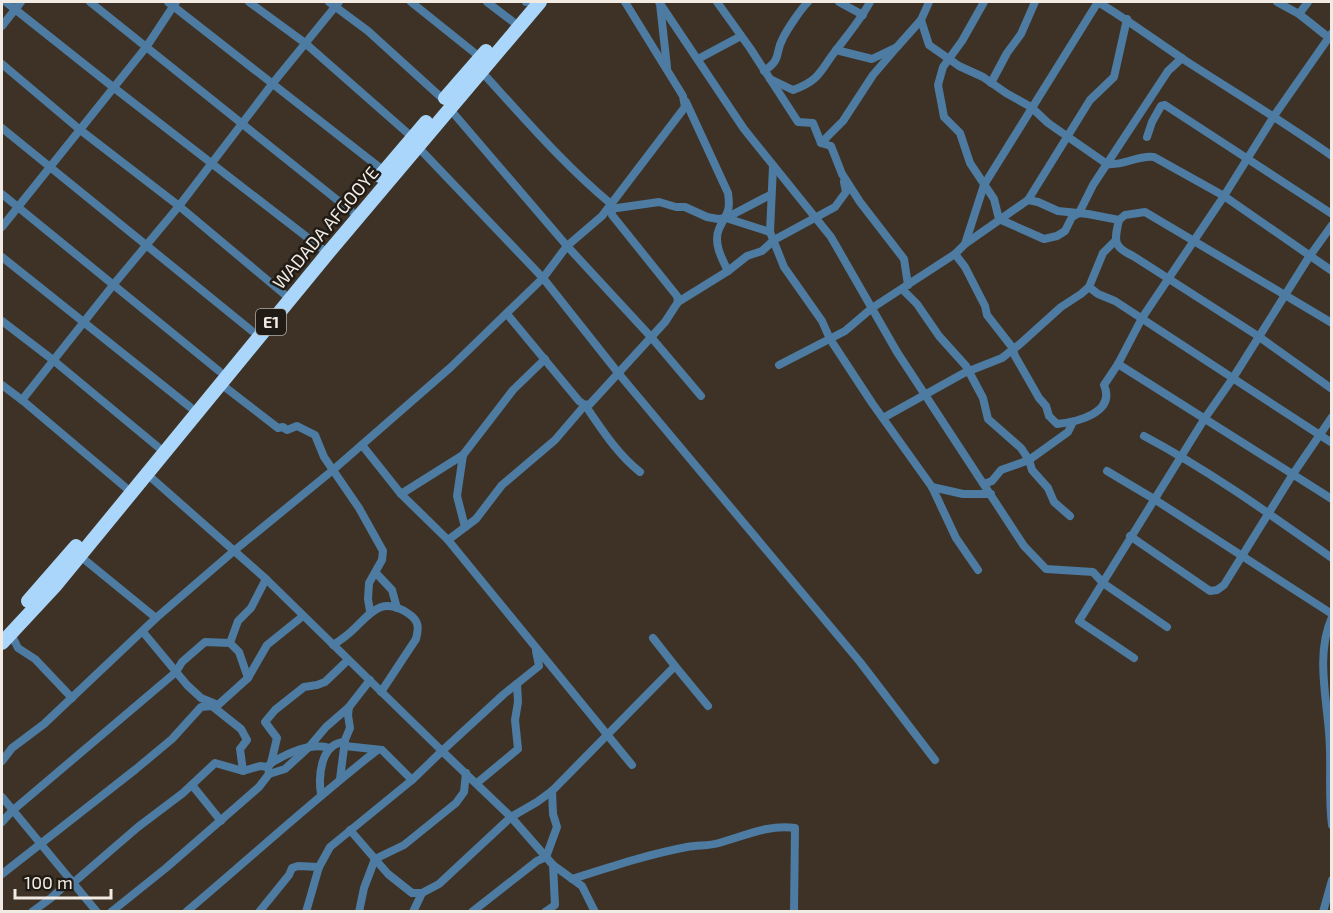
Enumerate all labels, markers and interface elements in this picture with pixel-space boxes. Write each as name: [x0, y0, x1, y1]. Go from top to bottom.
street label: WADADA AFGOOYE: [268, 162, 383, 293]
road number: E1: [256, 309, 286, 335]
scale bar: [15, 862, 111, 900]
text: 100 m: [24, 871, 73, 893]

